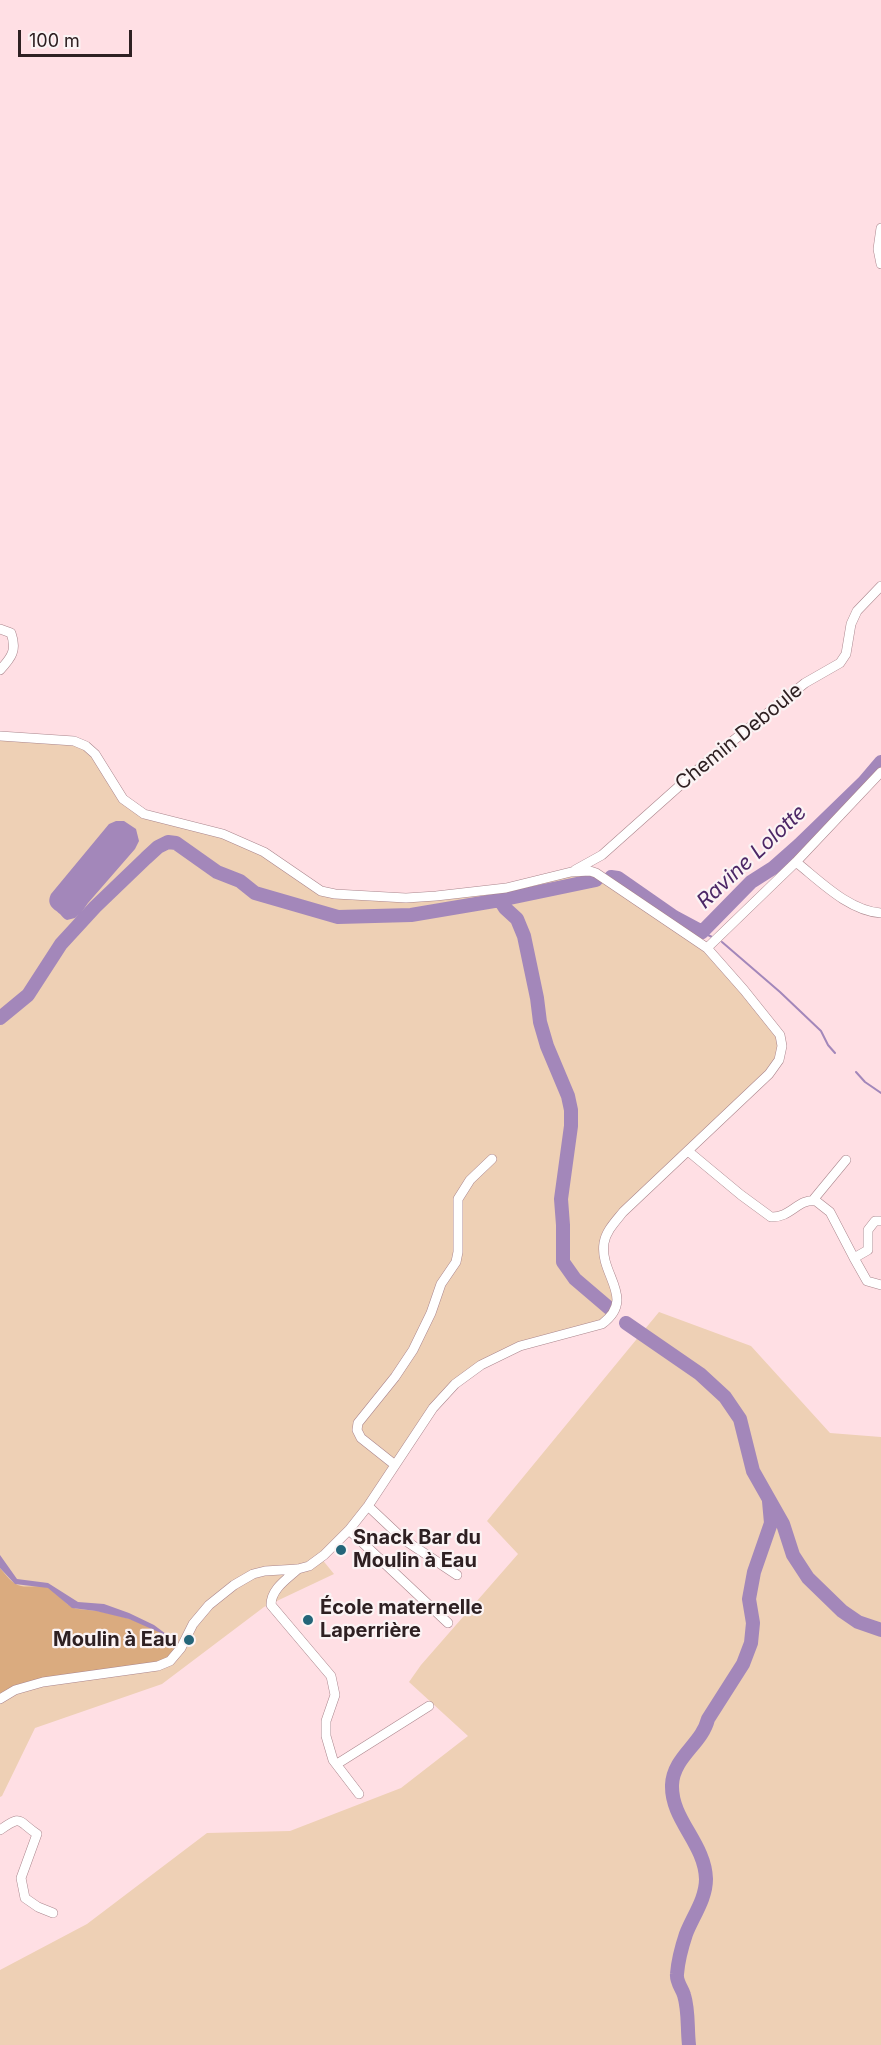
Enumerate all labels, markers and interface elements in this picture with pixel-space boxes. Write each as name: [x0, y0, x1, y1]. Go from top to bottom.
scale bar: [21, 18, 135, 56]
text: 100 m: [29, 30, 80, 51]
street label: Chemin Deboule: [671, 678, 807, 796]
water label: Ravine Lolotte: [692, 800, 812, 914]
place label: Snack Bar du Moulin à Eau: [353, 1526, 481, 1573]
marker: Snack Bar du Moulin à Eau: [334, 1543, 348, 1557]
place label: École maternelle Laperrière: [320, 1596, 483, 1643]
marker: École maternelle Laperrière: [301, 1613, 315, 1627]
place label: Moulin à Eau: [53, 1628, 177, 1652]
marker: Moulin à Eau: [182, 1633, 196, 1647]

